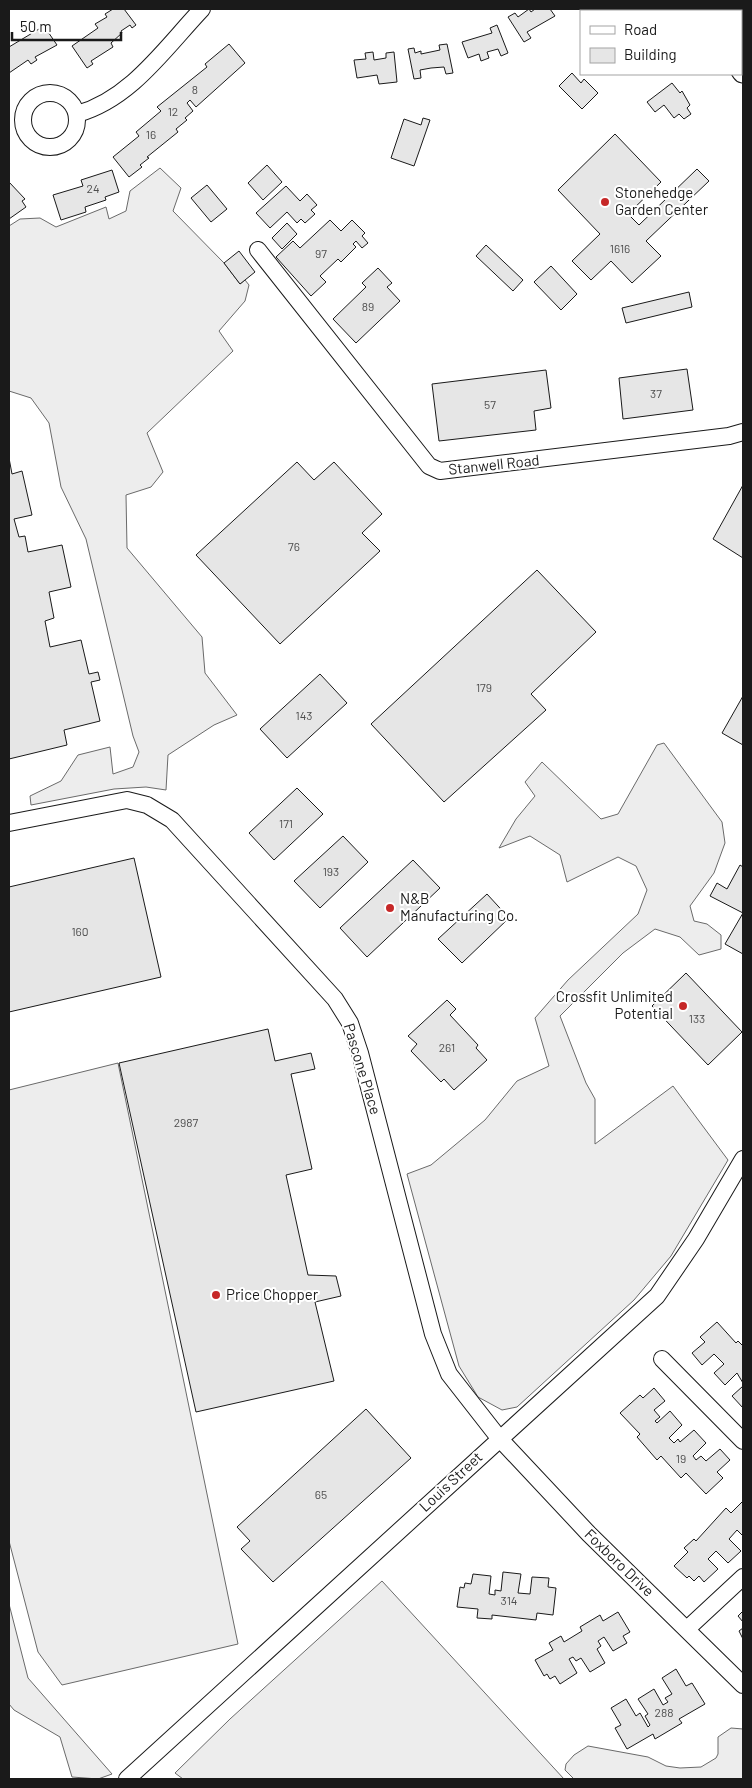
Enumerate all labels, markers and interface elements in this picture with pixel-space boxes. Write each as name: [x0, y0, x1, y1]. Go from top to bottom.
scale bar: [12, 10, 121, 42]
legend: [580, 10, 742, 75]
text: 50 m: [20, 17, 52, 35]
text: Road: [624, 20, 657, 38]
text: Building: [624, 45, 677, 63]
house number: 8: [192, 82, 198, 96]
house number: 12: [168, 104, 178, 118]
house number: 16: [146, 127, 156, 141]
house number: 24: [86, 181, 100, 195]
place label: Stonehedge Garden Center: [615, 183, 709, 218]
marker: Stonehedge Garden Center: [599, 196, 611, 208]
house number: 1616: [610, 241, 630, 255]
house number: 97: [315, 246, 327, 260]
house number: 89: [362, 299, 374, 313]
house number: 37: [650, 386, 662, 400]
house number: 57: [484, 397, 496, 411]
street label: Stanwell Road: [447, 450, 540, 478]
house number: 76: [288, 539, 300, 553]
house number: 179: [476, 680, 492, 694]
house number: 143: [296, 708, 313, 722]
house number: 171: [279, 816, 293, 830]
house number: 193: [323, 864, 339, 878]
place label: N&B Manufacturing Co.: [400, 889, 518, 924]
marker: N&B Manufacturing Co.: [384, 902, 396, 914]
house number: 160: [71, 924, 89, 938]
place label: Crossfit Unlimited Potential: [556, 987, 673, 1022]
marker: Crossfit Unlimited Potential: [677, 1000, 689, 1012]
house number: 133: [689, 1011, 705, 1025]
street label: Pascone Place: [341, 1021, 385, 1116]
house number: 261: [439, 1040, 455, 1054]
house number: 2987: [174, 1115, 199, 1129]
place label: Price Chopper: [226, 1285, 319, 1303]
marker: Price Chopper: [210, 1289, 222, 1301]
street label: Louis Street: [415, 1447, 486, 1515]
house number: 19: [676, 1451, 686, 1465]
house number: 65: [315, 1487, 327, 1501]
street label: Foxboro Drive: [581, 1525, 658, 1600]
house number: 314: [501, 1593, 517, 1607]
house number: 288: [655, 1705, 673, 1719]

